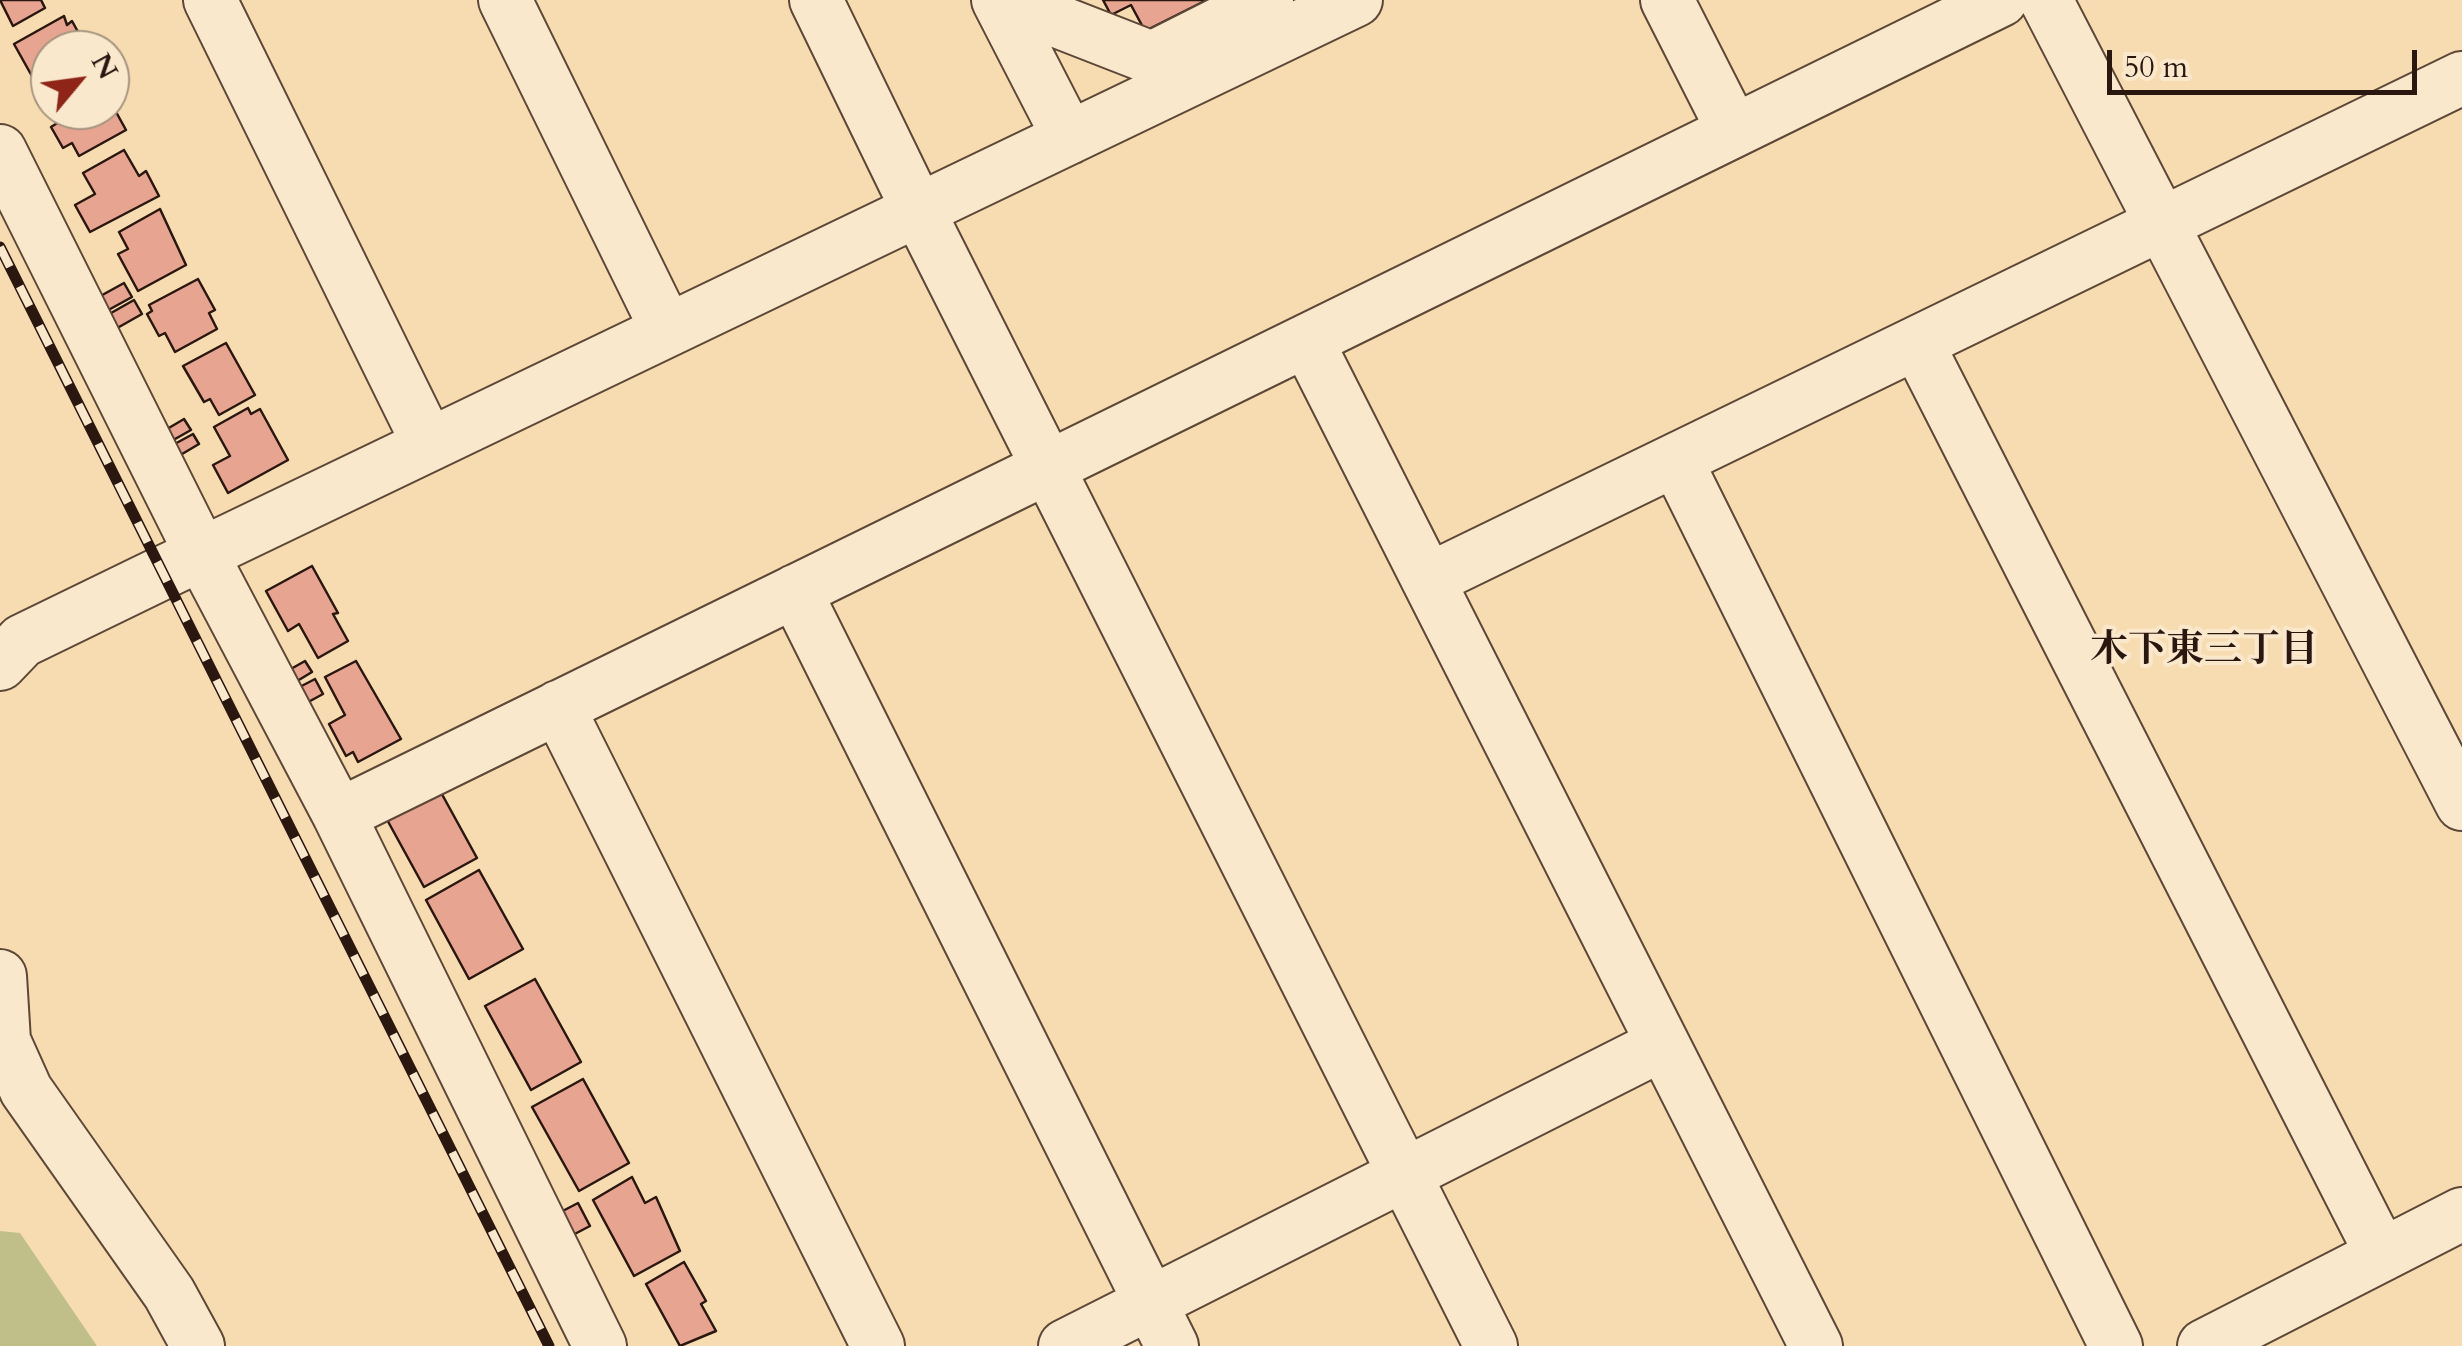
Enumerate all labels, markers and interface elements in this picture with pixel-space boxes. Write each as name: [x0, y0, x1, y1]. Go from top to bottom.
north arrow: [30, 30, 130, 130]
scale bar: [2112, 30, 2422, 92]
text: N: [82, 47, 127, 86]
text: 50 m: [2124, 47, 2188, 88]
district label: 木下東三丁目: [2090, 629, 2318, 675]

